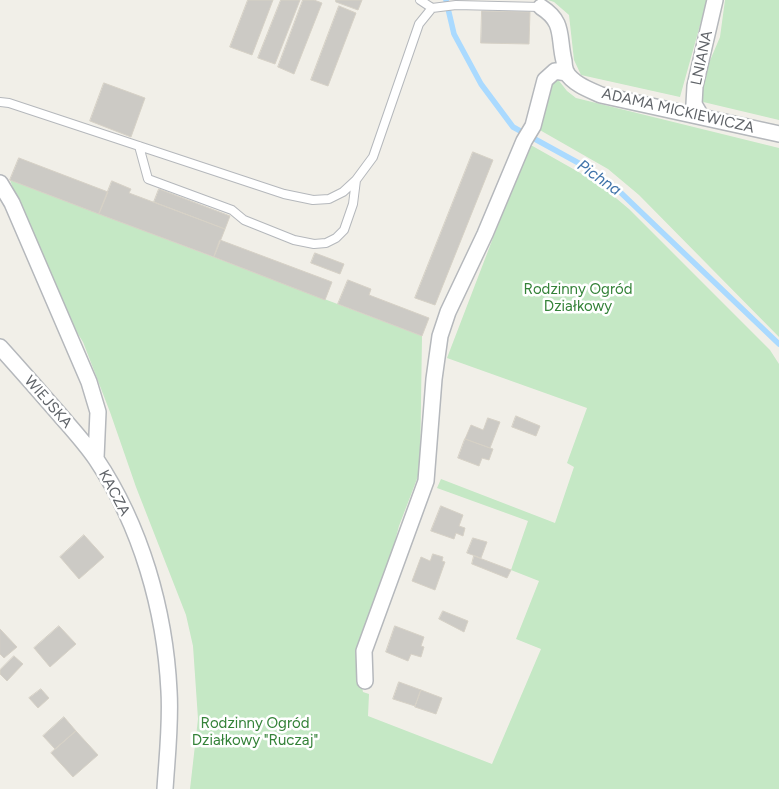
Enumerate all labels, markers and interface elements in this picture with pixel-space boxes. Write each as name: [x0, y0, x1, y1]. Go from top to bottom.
street label: LNIANA: [687, 29, 717, 87]
street label: ADAMA MICKIEWICZA: [600, 85, 756, 137]
water label: Pichna: [573, 156, 625, 200]
park label: Rodzinny Ogród Działkowy: [524, 281, 632, 316]
street label: WIEJSKA: [20, 372, 76, 432]
street label: KACZA: [94, 467, 134, 519]
park label: Rodzinny Ogród Działkowy "Ruczaj": [192, 715, 318, 750]

